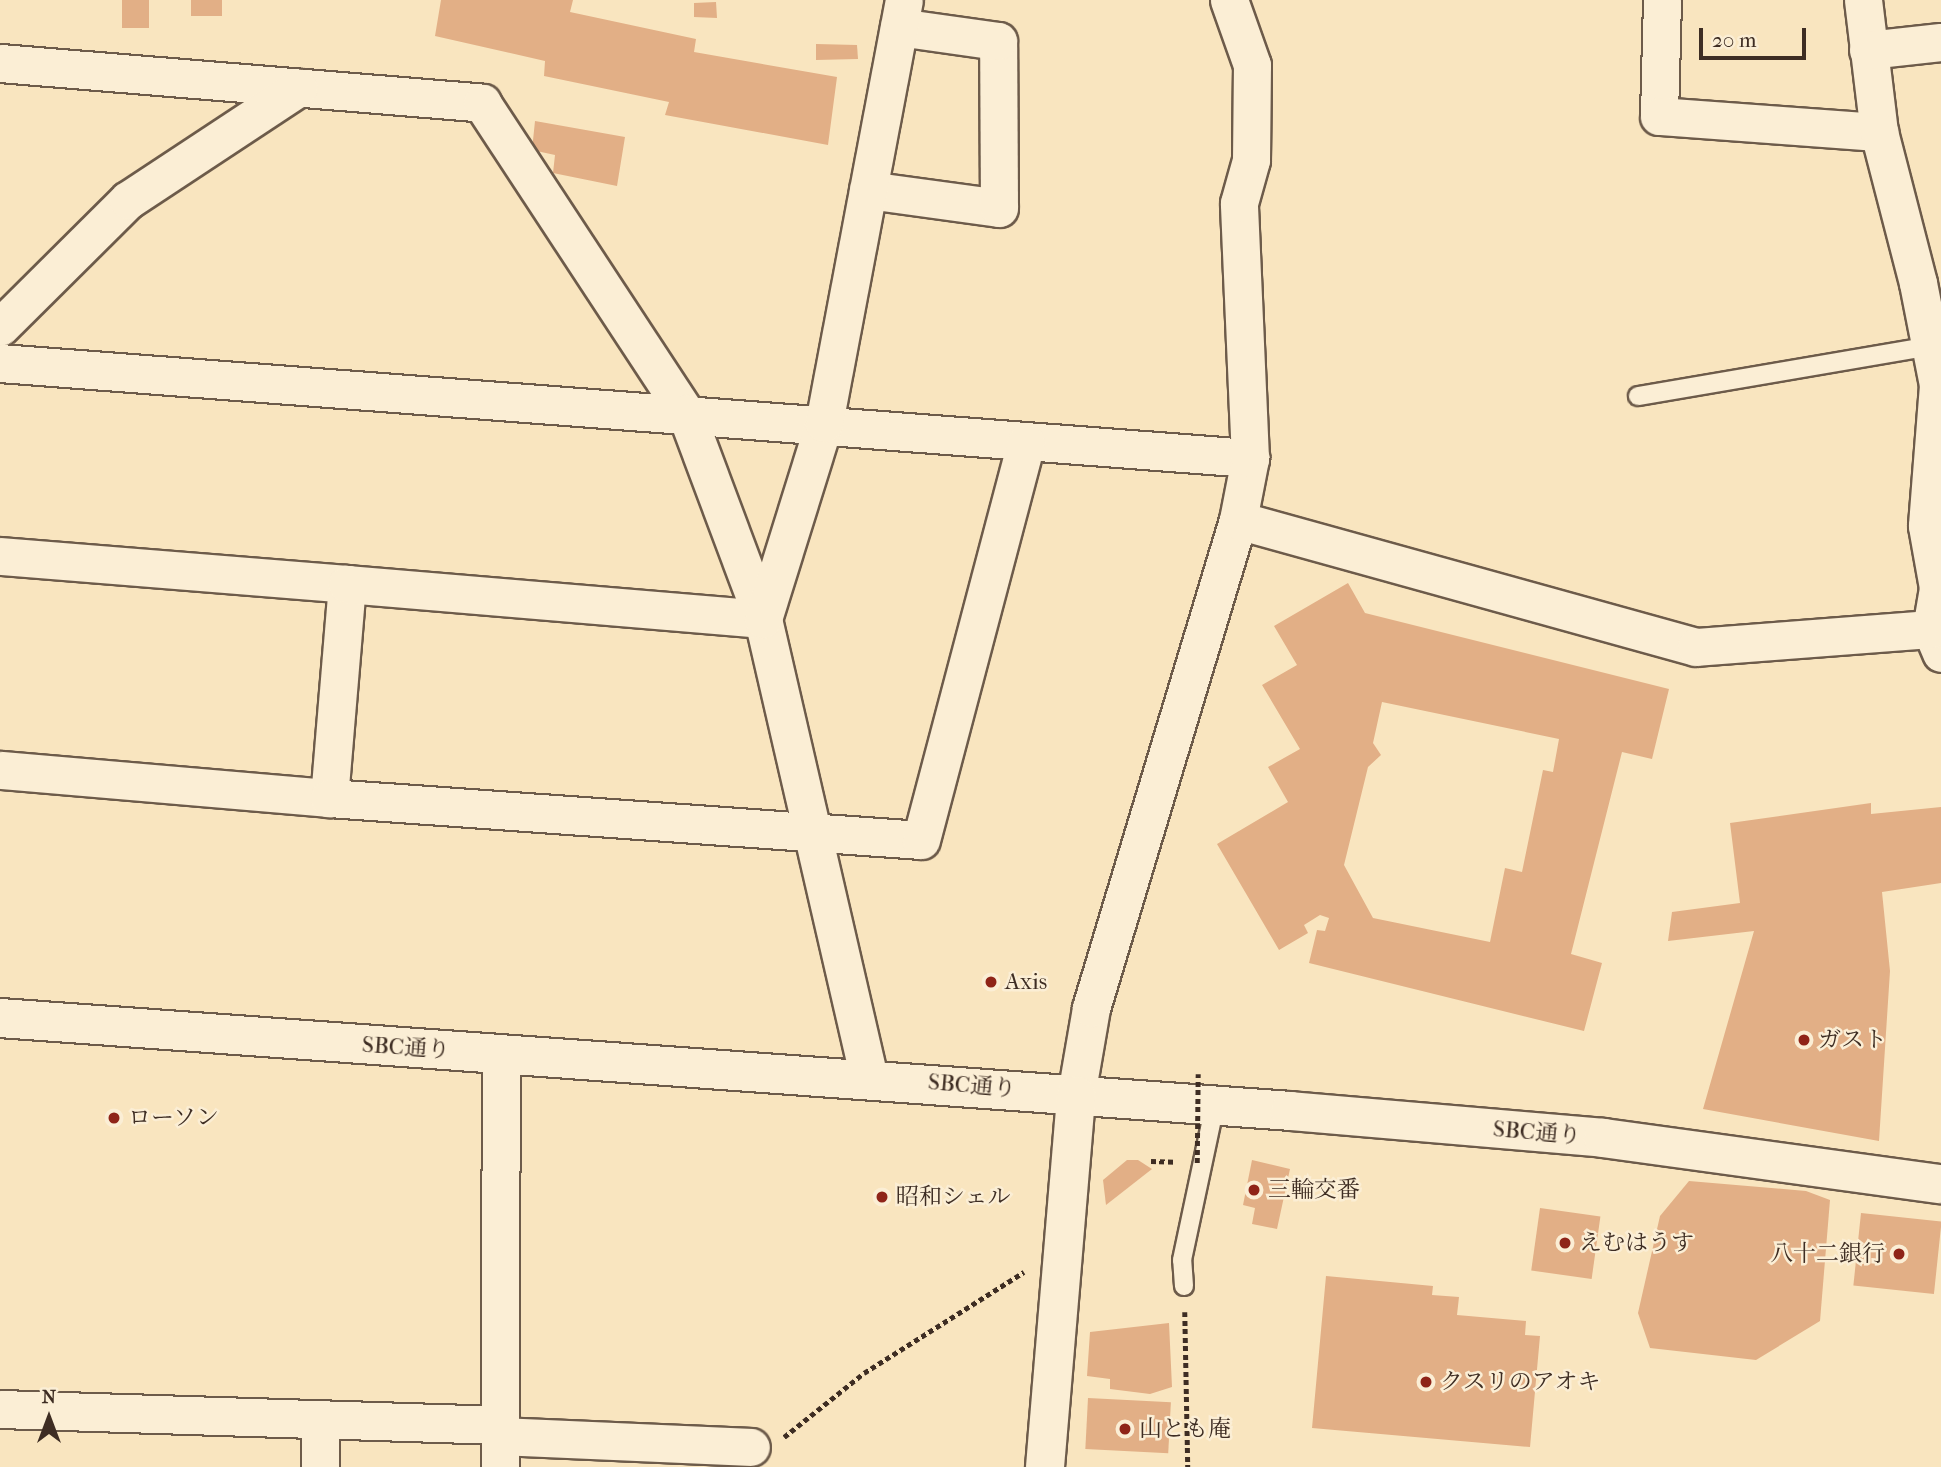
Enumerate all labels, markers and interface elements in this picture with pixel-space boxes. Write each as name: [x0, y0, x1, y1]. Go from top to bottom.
scale bar: [1703, 14, 1810, 58]
text: 20 m: [1712, 28, 1756, 52]
place label: Axis: [1005, 968, 1047, 996]
marker: Axis: [983, 974, 999, 990]
place label: ガスト: [1818, 1026, 1887, 1054]
street label: SBC通り: [361, 1031, 451, 1065]
marker: ガスト: [1796, 1032, 1812, 1048]
street label: SBC通り: [927, 1068, 1017, 1104]
place label: ローソン: [128, 1104, 220, 1132]
marker: ローソン: [106, 1110, 122, 1126]
street label: SBC通り: [1492, 1115, 1582, 1151]
place label: 三輪交番: [1268, 1176, 1360, 1204]
marker: 三輪交番: [1246, 1182, 1262, 1198]
place label: 昭和シェル: [896, 1183, 1011, 1211]
marker: 昭和シェル: [874, 1189, 890, 1205]
place label: えむはうす: [1579, 1229, 1694, 1257]
marker: えむはうす: [1557, 1235, 1573, 1251]
place label: 八十二銀行: [1770, 1240, 1885, 1268]
marker: 八十二銀行: [1891, 1246, 1907, 1262]
place label: クスリのアオキ: [1440, 1368, 1601, 1396]
marker: クスリのアオキ: [1418, 1374, 1434, 1390]
north arrow: [14, 1383, 84, 1453]
text: N: [42, 1386, 56, 1408]
place label: 山とも庵: [1139, 1415, 1231, 1443]
marker: 山とも庵: [1117, 1421, 1133, 1437]

